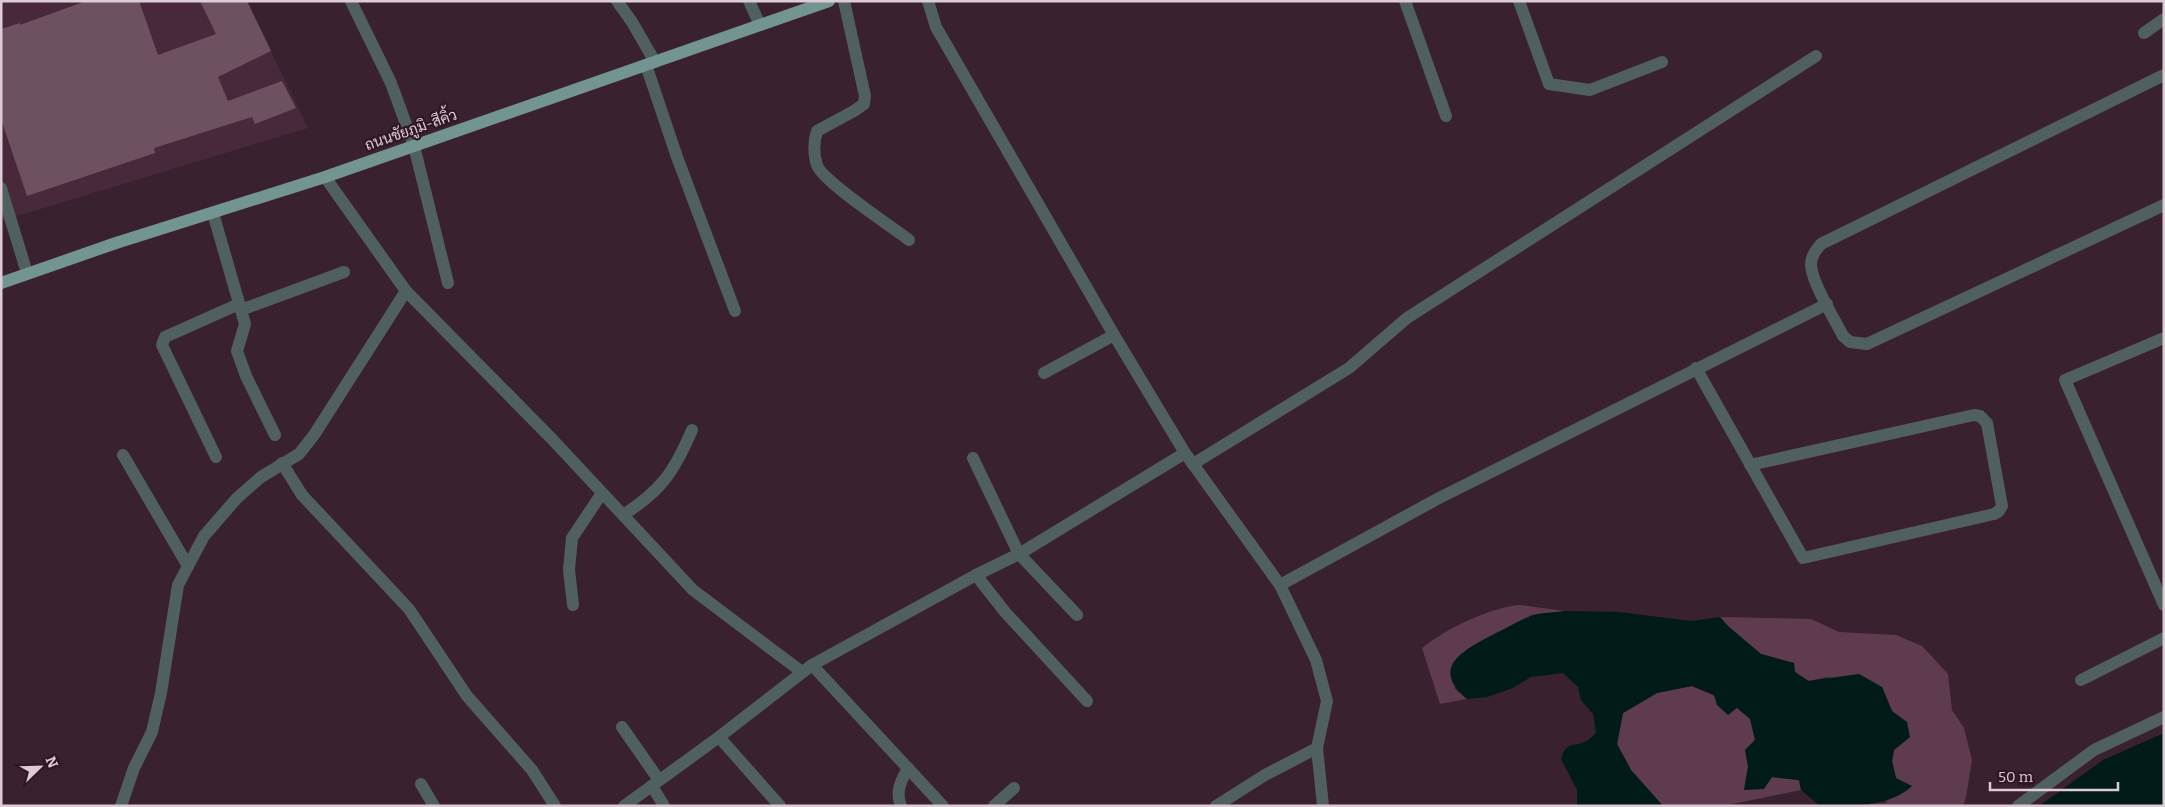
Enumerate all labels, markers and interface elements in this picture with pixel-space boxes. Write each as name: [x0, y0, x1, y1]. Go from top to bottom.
street label: ถนนชัยภูมิ-สีคิ้ว: [361, 101, 460, 155]
north arrow: [15, 742, 65, 792]
text: N: [42, 754, 62, 771]
scale bar: [1990, 760, 2118, 792]
text: 50 m: [1998, 768, 2034, 786]

